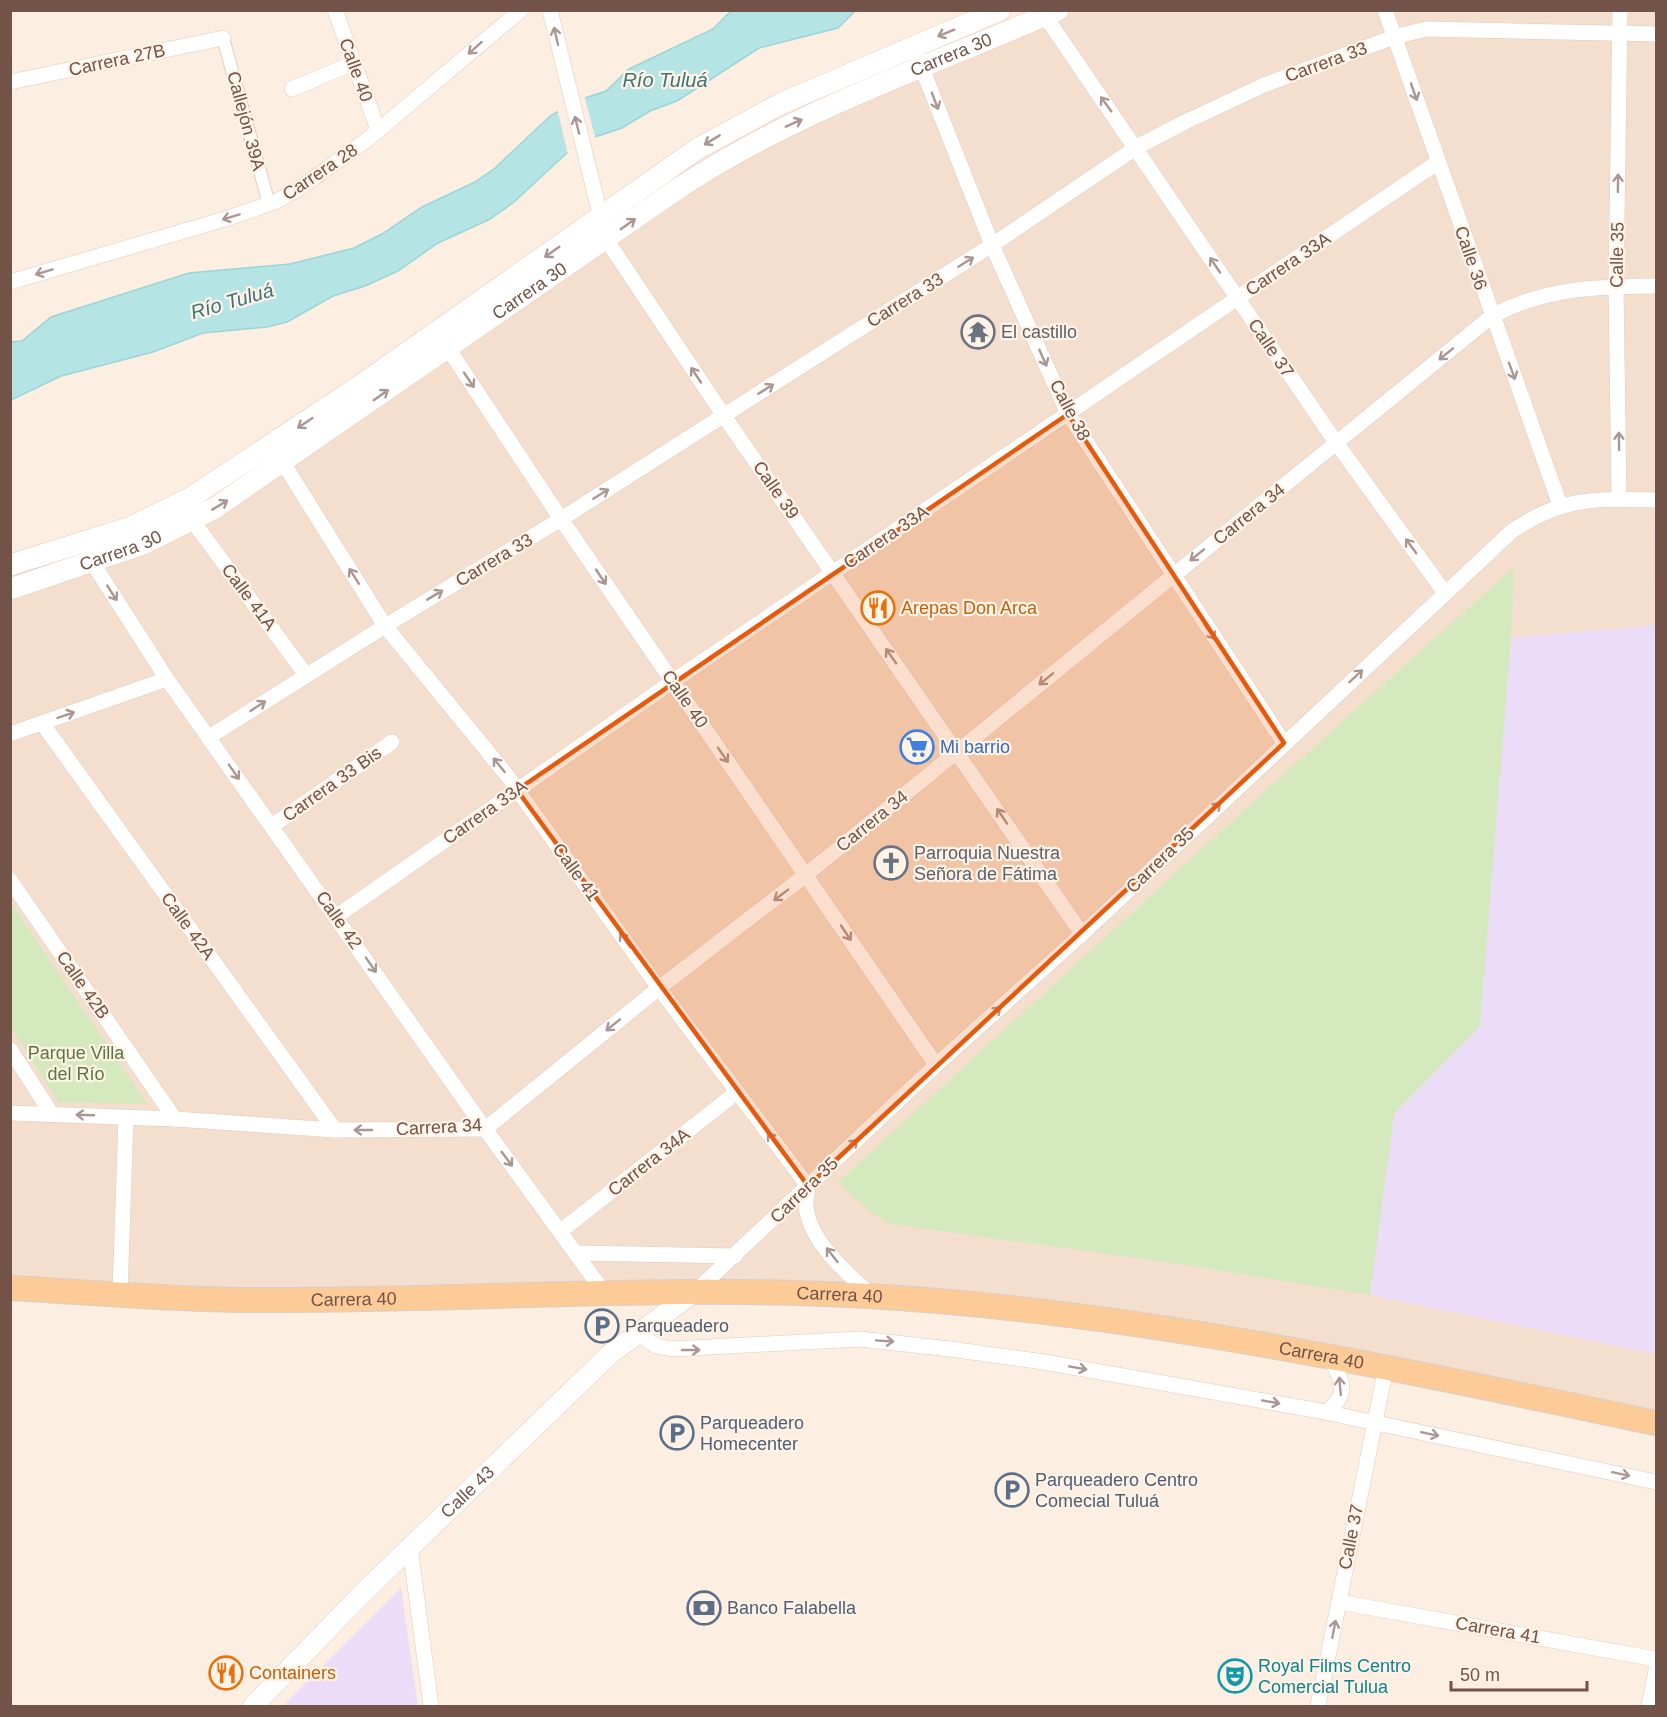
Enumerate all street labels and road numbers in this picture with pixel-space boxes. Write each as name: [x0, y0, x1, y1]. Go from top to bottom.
street label: Carrera 30: [907, 29, 995, 80]
street label: Calle 40: [335, 36, 377, 104]
street label: Carrera 33: [1282, 38, 1370, 86]
street label: Carrera 27B: [67, 40, 167, 80]
street label: Callejón 39A: [223, 69, 269, 173]
street label: Carrera 28: [279, 140, 361, 204]
street label: Calle 35: [1606, 222, 1628, 288]
street label: Calle 36: [1451, 224, 1491, 292]
street label: Carrera 33A: [1242, 228, 1334, 300]
street label: Carrera 30: [488, 258, 571, 324]
street label: Carrera 33: [863, 269, 947, 331]
street label: Calle 37: [1244, 315, 1298, 381]
street label: Calle 38: [1046, 376, 1094, 444]
street label: Calle 39: [749, 457, 803, 523]
street label: Carrera 34: [1209, 479, 1289, 549]
street label: Carrera 33A: [840, 501, 932, 573]
street label: Carrera 30: [77, 526, 165, 575]
street label: Carrera 33: [452, 529, 536, 591]
street label: Calle 41A: [218, 560, 280, 634]
street label: Calle 40: [658, 666, 712, 732]
street label: Carrera 33 Bis: [279, 743, 385, 825]
street label: Carrera 33A: [439, 776, 531, 848]
street label: Carrera 34: [832, 786, 912, 856]
street label: Carrera 35: [1122, 823, 1198, 897]
street label: Calle 41: [548, 839, 604, 905]
street label: Calle 42: [312, 887, 366, 953]
street label: Calle 42A: [157, 889, 219, 963]
street label: Calle 42B: [52, 947, 114, 1023]
street label: Carrera 34: [396, 1115, 482, 1139]
street label: Carrera 34A: [604, 1124, 694, 1200]
street label: Carrera 35: [766, 1153, 842, 1227]
street label: Carrera 40: [796, 1283, 883, 1307]
street label: Carrera 40: [311, 1289, 397, 1310]
street label: Carrera 40: [1277, 1338, 1366, 1373]
street label: Calle 43: [437, 1462, 498, 1522]
street label: Calle 37: [1335, 1503, 1367, 1571]
street label: Carrera 41: [1454, 1613, 1542, 1647]

